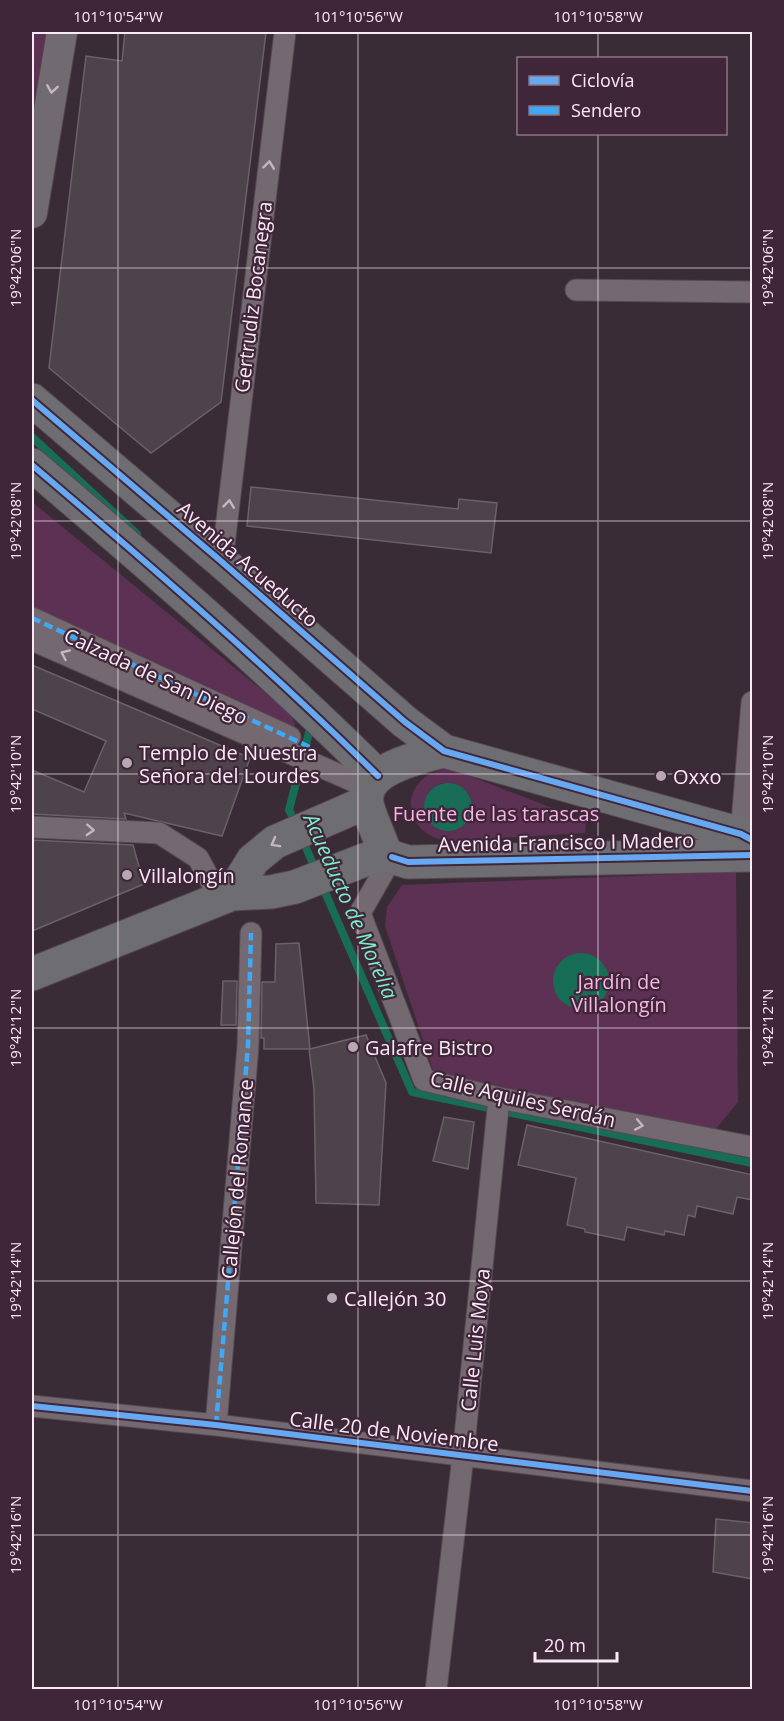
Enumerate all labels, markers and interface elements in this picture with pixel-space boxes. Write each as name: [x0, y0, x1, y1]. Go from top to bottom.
text: 101°10'54"W: [73, 6, 163, 26]
text: 101°10'56"W: [313, 6, 403, 26]
text: 101°10'58"W: [553, 6, 643, 26]
legend: [517, 57, 727, 135]
text: Ciclovía: [571, 68, 634, 92]
one-way arrow: [46, 84, 59, 94]
text: Sendero: [571, 98, 641, 122]
one-way arrow: [262, 160, 275, 169]
street label: Gertrudiz Bocanegra: [228, 200, 278, 394]
text: 19°42'06"N: [5, 229, 25, 307]
text: 19°42'06"N: [757, 229, 777, 307]
text: 19°42'08"N: [5, 482, 25, 560]
text: 19°42'08"N: [757, 482, 777, 560]
street label: Avenida Acueducto: [172, 495, 324, 633]
one-way arrow: [222, 500, 235, 509]
street label: Calzada de San Diego: [60, 622, 252, 730]
one-way arrow: [61, 650, 72, 662]
text: 19°42'10"N: [5, 735, 25, 813]
text: 19°42'10"N: [757, 735, 777, 813]
place label: Templo de Nuestra Señora del Lourdes: [139, 739, 320, 789]
marker: Templo de Nuestra Señora del Lourdes: [120, 756, 134, 770]
place label: Oxxo: [673, 763, 722, 790]
marker: Oxxo: [654, 769, 668, 783]
park label: Fuente de las tarascas: [393, 800, 599, 827]
water label: Acueducto de Morelia: [297, 807, 405, 1003]
one-way arrow: [85, 823, 94, 836]
street label: Avenida Francisco I Madero: [438, 826, 694, 858]
one-way arrow: [271, 836, 281, 847]
place label: Villalongín: [139, 862, 235, 889]
marker: Villalongín: [120, 868, 134, 882]
park label: Jardín de Villalongín: [571, 968, 667, 1018]
text: 19°42'12"N: [5, 989, 25, 1067]
text: 19°42'12"N: [757, 989, 777, 1067]
place label: Galafre Bistro: [365, 1034, 493, 1061]
marker: Galafre Bistro: [346, 1040, 360, 1054]
street label: Calle Aquiles Serdán: [428, 1065, 618, 1133]
street label: Callejón del Romance: [215, 1078, 259, 1280]
one-way arrow: [634, 1118, 644, 1131]
text: 19°42'14"N: [5, 1242, 25, 1320]
text: 19°42'14"N: [757, 1242, 777, 1320]
street label: Calle Luis Moya: [454, 1267, 496, 1413]
place label: Callejón 30: [344, 1285, 446, 1312]
marker: Callejón 30: [325, 1291, 339, 1305]
street label: Calle 20 de Noviembre: [288, 1405, 500, 1457]
text: 19°42'16"N: [5, 1496, 25, 1574]
text: 19°42'16"N: [757, 1496, 777, 1574]
scale bar: [535, 1625, 618, 1663]
text: 20 m: [544, 1633, 586, 1657]
text: 101°10'54"W: [73, 1694, 163, 1714]
text: 101°10'56"W: [313, 1694, 403, 1714]
text: 101°10'58"W: [553, 1694, 643, 1714]

